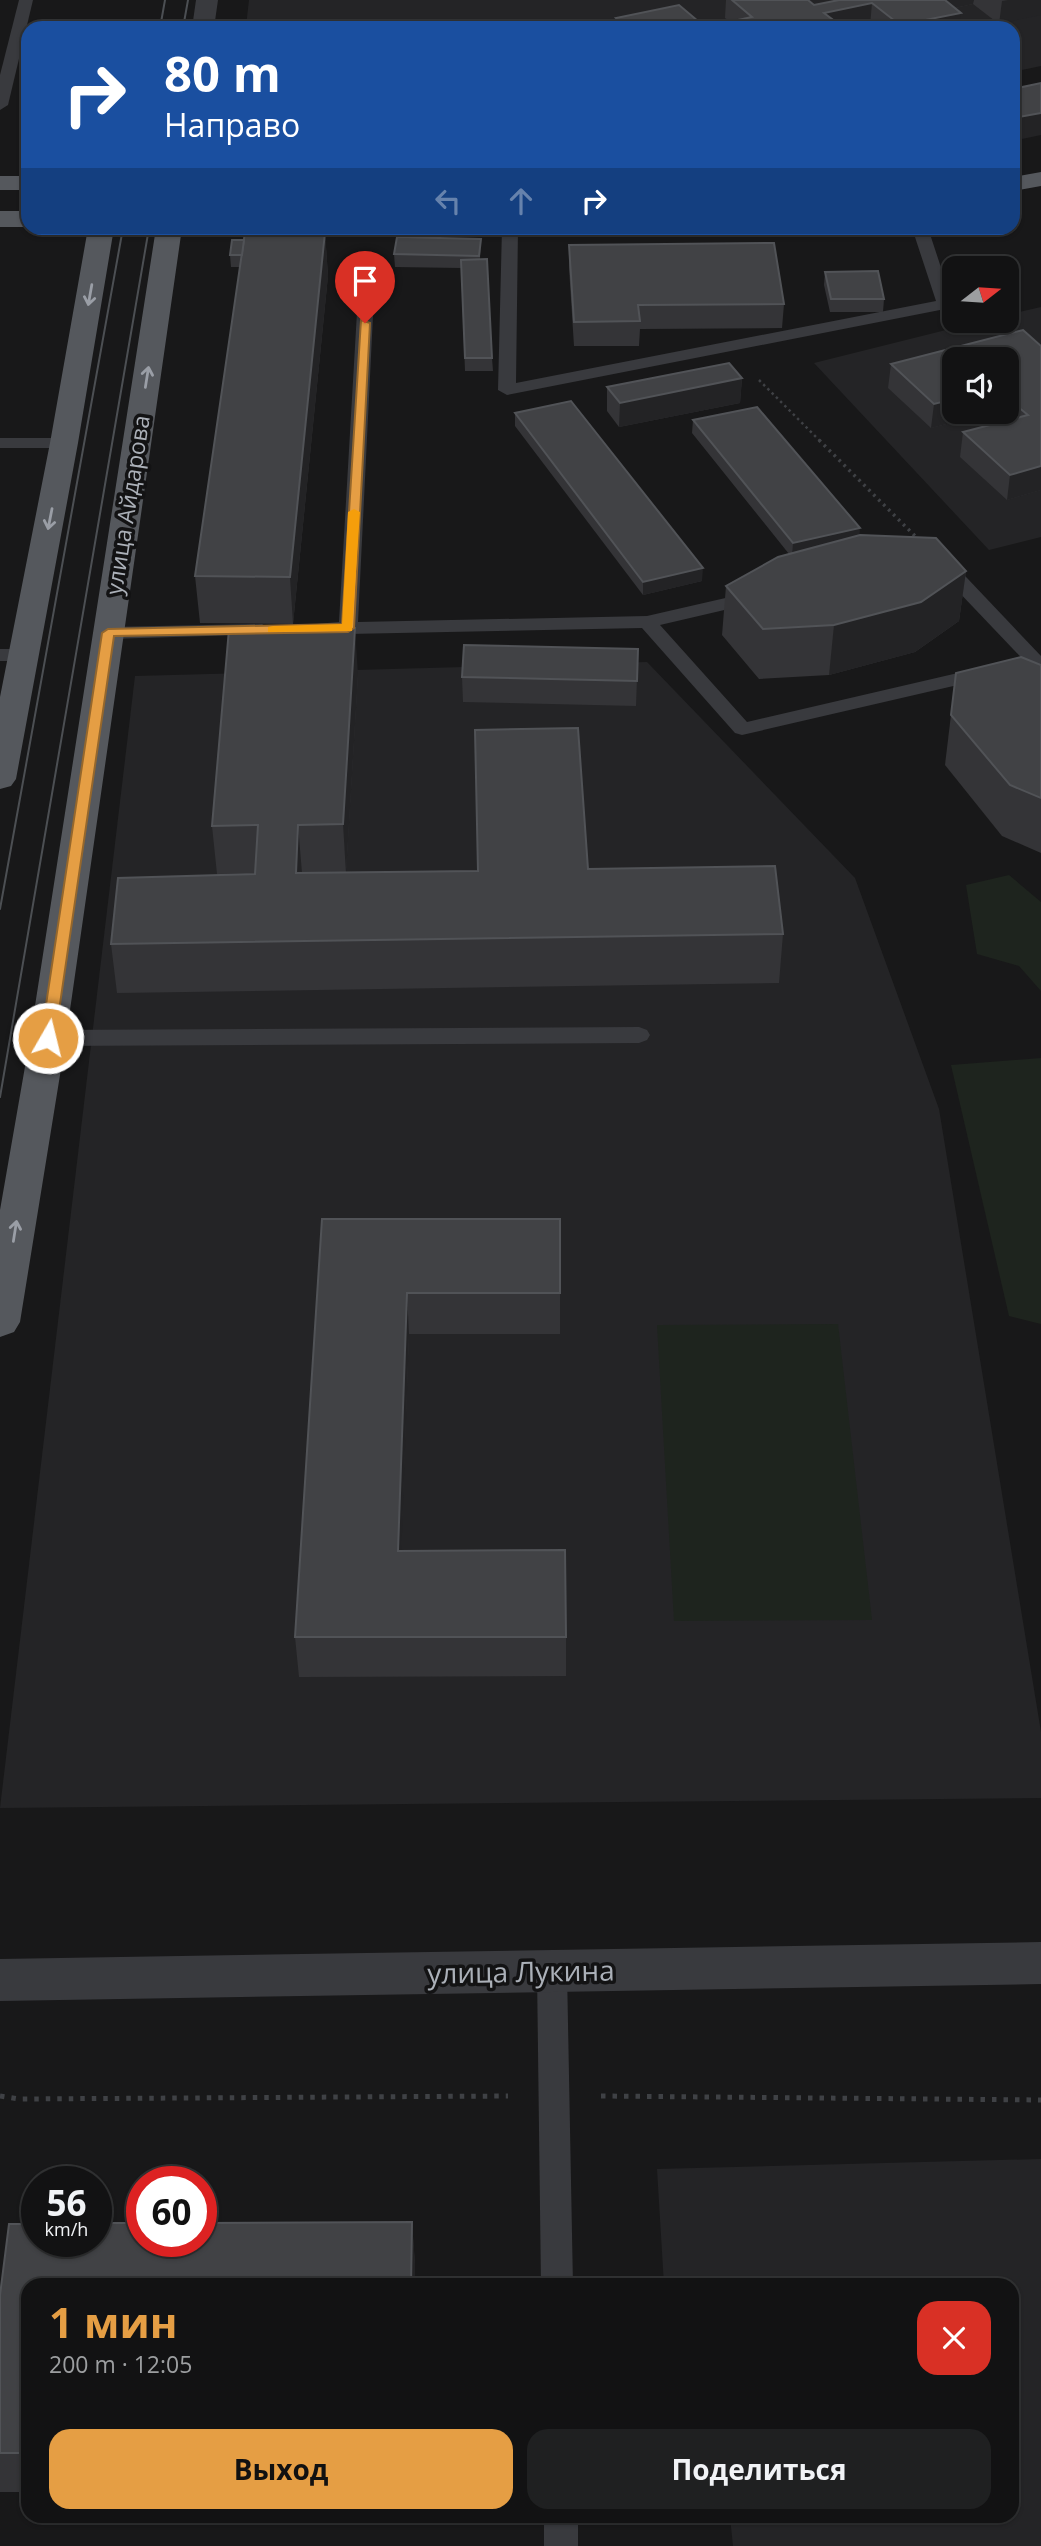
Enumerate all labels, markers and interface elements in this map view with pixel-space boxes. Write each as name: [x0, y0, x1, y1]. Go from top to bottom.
text: 80 m: [164, 40, 281, 106]
icon: right: [49, 49, 140, 140]
text: Направо: [164, 103, 300, 146]
icon: left: [429, 182, 467, 220]
icon: ahead: [502, 182, 540, 220]
icon: right: [575, 182, 613, 220]
pin: [335, 251, 395, 323]
north arrow: [942, 256, 1018, 332]
map controls: [942, 256, 1019, 424]
icon: arrive: [346, 262, 384, 300]
one-way arrow: [83, 283, 96, 306]
button: sound: [942, 347, 1019, 424]
one-way arrow: [141, 366, 154, 388]
street label: улица Айдарова: [97, 413, 157, 597]
one-way arrow: [43, 507, 56, 530]
position arrow: [11, 1001, 85, 1075]
one-way arrow: [9, 1220, 22, 1243]
street label: улица Лукина: [427, 1950, 615, 1992]
speed limit sign: 60: [126, 2166, 217, 2257]
text: 56: [46, 2179, 87, 2226]
text: km/h: [45, 2217, 88, 2241]
text: 1 мин: [49, 2293, 177, 2350]
button: close: [917, 2301, 991, 2375]
text: 200 m · 12:05: [49, 2348, 192, 2380]
button: Выход: [49, 2429, 513, 2509]
button: Поделиться: [527, 2429, 991, 2509]

